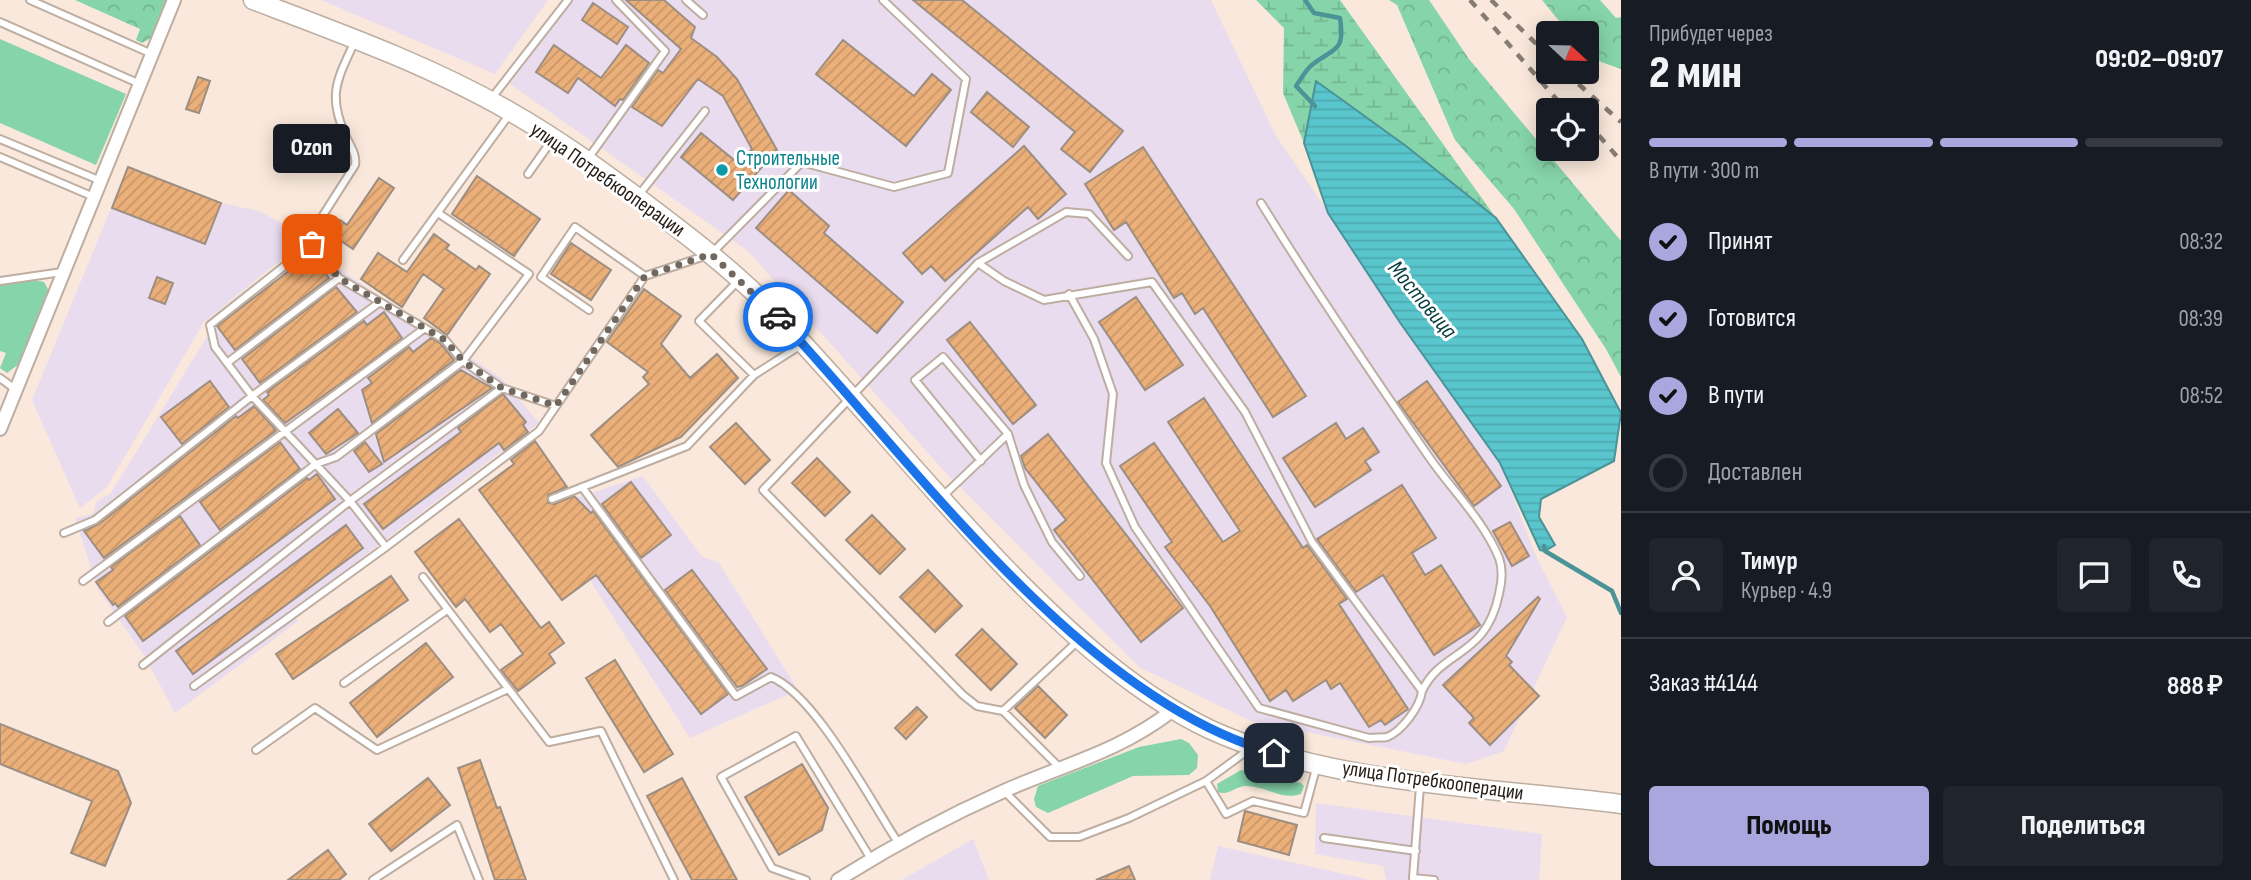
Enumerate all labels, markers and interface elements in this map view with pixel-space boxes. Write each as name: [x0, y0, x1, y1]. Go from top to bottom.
text: Прибудет через: [1649, 20, 1773, 48]
north arrow: [1536, 21, 1600, 84]
map controls: [1536, 21, 1599, 161]
text: 09:02–09:07: [2095, 44, 2223, 75]
text: 2 мин: [1649, 46, 1742, 101]
button: locate: [1536, 98, 1599, 161]
street label: улица Потребкооперации: [526, 117, 690, 242]
callout: Ozon: [274, 125, 350, 174]
text: Ozon: [291, 134, 332, 162]
place label: Строительные Технологии: [736, 146, 840, 195]
text: В пути · 300 m: [1649, 157, 1759, 185]
marker: Строительные Технологии: [714, 162, 730, 178]
pin: [282, 214, 342, 274]
icon: check: [1649, 223, 1687, 261]
icon: bag: [293, 225, 331, 263]
text: Принят: [1708, 226, 1773, 257]
text: 08:32: [2179, 228, 2223, 256]
water label: Мостовица: [1382, 255, 1463, 345]
courier: [743, 282, 813, 352]
icon: car: [759, 298, 797, 336]
icon: check: [1649, 300, 1687, 338]
text: Готовится: [1708, 303, 1796, 334]
text: 08:39: [2178, 305, 2223, 333]
icon: check: [1649, 377, 1687, 415]
text: В пути: [1708, 380, 1764, 411]
text: 08:52: [2180, 382, 2223, 410]
text: Доставлен: [1708, 457, 1802, 488]
button: person: [1649, 538, 1723, 612]
button: chat: [2057, 538, 2131, 612]
button: phone: [2149, 538, 2223, 612]
text: Тимур: [1741, 546, 1798, 577]
text: Курьер · 4.9: [1741, 577, 1832, 605]
text: Заказ #4144: [1649, 668, 1758, 699]
text: 888 ₽: [2167, 671, 2223, 702]
pin: [1244, 723, 1304, 783]
icon: home: [1255, 734, 1293, 772]
street label: улица Потребкооперации: [1341, 755, 1525, 806]
button: Помощь: [1649, 786, 1929, 866]
button: Поделиться: [1943, 786, 2223, 866]

